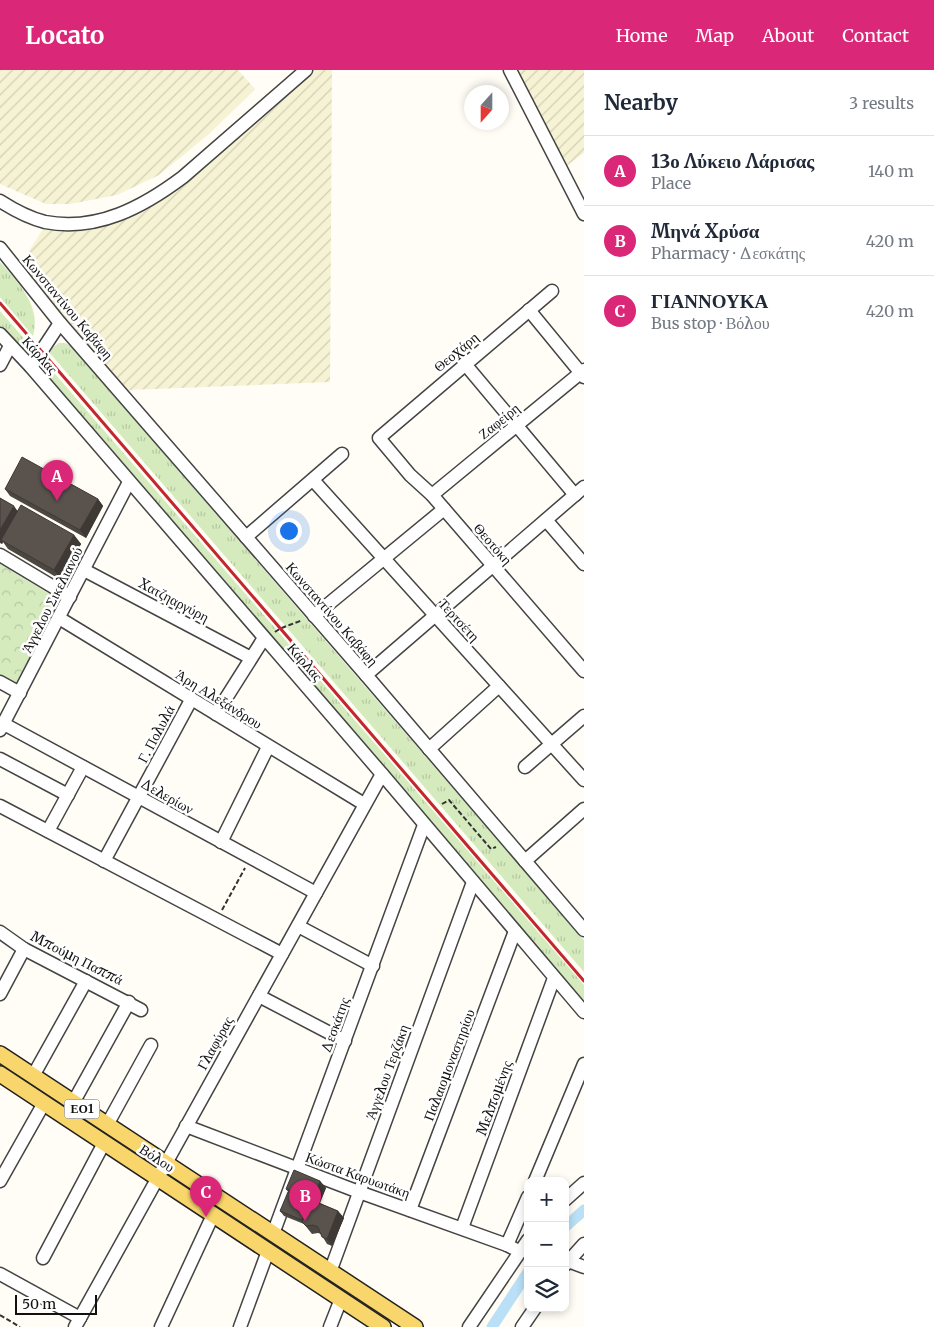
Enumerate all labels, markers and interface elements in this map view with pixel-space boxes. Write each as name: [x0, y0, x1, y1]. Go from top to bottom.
text: Locato: [25, 20, 104, 51]
text: Home: [616, 24, 668, 47]
text: Map: [696, 24, 734, 47]
text: About: [762, 24, 814, 47]
text: Contact: [842, 24, 909, 47]
north arrow: [464, 85, 509, 130]
text: Nearby: [604, 89, 678, 116]
text: 3 results: [849, 93, 914, 113]
text: 13ο Λύκειο Λάρισας: [651, 149, 814, 173]
text: A: [614, 161, 626, 181]
text: 140 m: [868, 161, 914, 181]
text: Place: [651, 173, 691, 193]
text: Μηνά Χρύσα: [651, 219, 759, 243]
text: B: [614, 231, 626, 251]
text: 420 m: [866, 231, 914, 251]
text: Pharmacy · Δεσκάτης: [651, 243, 805, 263]
street label: Κωνσταντίνου Καβάφη: [19, 251, 117, 363]
text: ΓΙΑΝΝΟΥΚΑ: [651, 289, 768, 313]
text: C: [615, 301, 625, 321]
text: 420 m: [866, 301, 914, 321]
text: Bus stop · Βόλου: [651, 313, 770, 333]
street label: Θεοχάρη: [430, 328, 482, 376]
street label: Κάρλας: [18, 332, 62, 378]
street label: Ζαφείρη: [475, 399, 523, 443]
pin: A: [41, 460, 73, 501]
your location: [276, 518, 302, 544]
street label: Θεοτόκη: [470, 519, 516, 569]
street label: Άγγελου Σικελιανού: [17, 544, 87, 656]
street label: Κωνσταντίνου Καβάφη: [282, 558, 382, 670]
street label: Χατζηαργύρη: [136, 574, 212, 626]
street label: Τερτσέτη: [435, 595, 483, 645]
street label: Κάρλας: [283, 639, 327, 685]
street label: Άρη Αλεξάνδρου: [172, 665, 266, 733]
street label: Γ. Πολυλά: [133, 702, 179, 766]
street label: Δελερίων: [137, 774, 197, 818]
street label: Μπούμη Παππά: [28, 927, 127, 989]
street label: Δεσκάτης: [317, 994, 354, 1055]
street label: Παλαιομοναστηρίου: [419, 1007, 479, 1123]
street label: Γλαφύρας: [193, 1013, 237, 1073]
street label: Άγγελου Τερζάκη: [361, 1022, 413, 1122]
street label: Μελπομένης: [472, 1058, 516, 1138]
road number: ΕΟ1: [64, 1100, 100, 1118]
street label: Βόλου: [136, 1140, 178, 1176]
street label: Κώστα Καρυωτάκη: [303, 1148, 413, 1202]
pin: C: [190, 1176, 222, 1217]
map controls: [524, 1177, 569, 1312]
button: +: [524, 1177, 569, 1222]
pin: B: [289, 1180, 321, 1221]
button: −: [524, 1222, 569, 1267]
button: layers: [524, 1267, 569, 1312]
scale bar: [15, 1292, 98, 1315]
text: 50 m: [22, 1295, 56, 1313]

